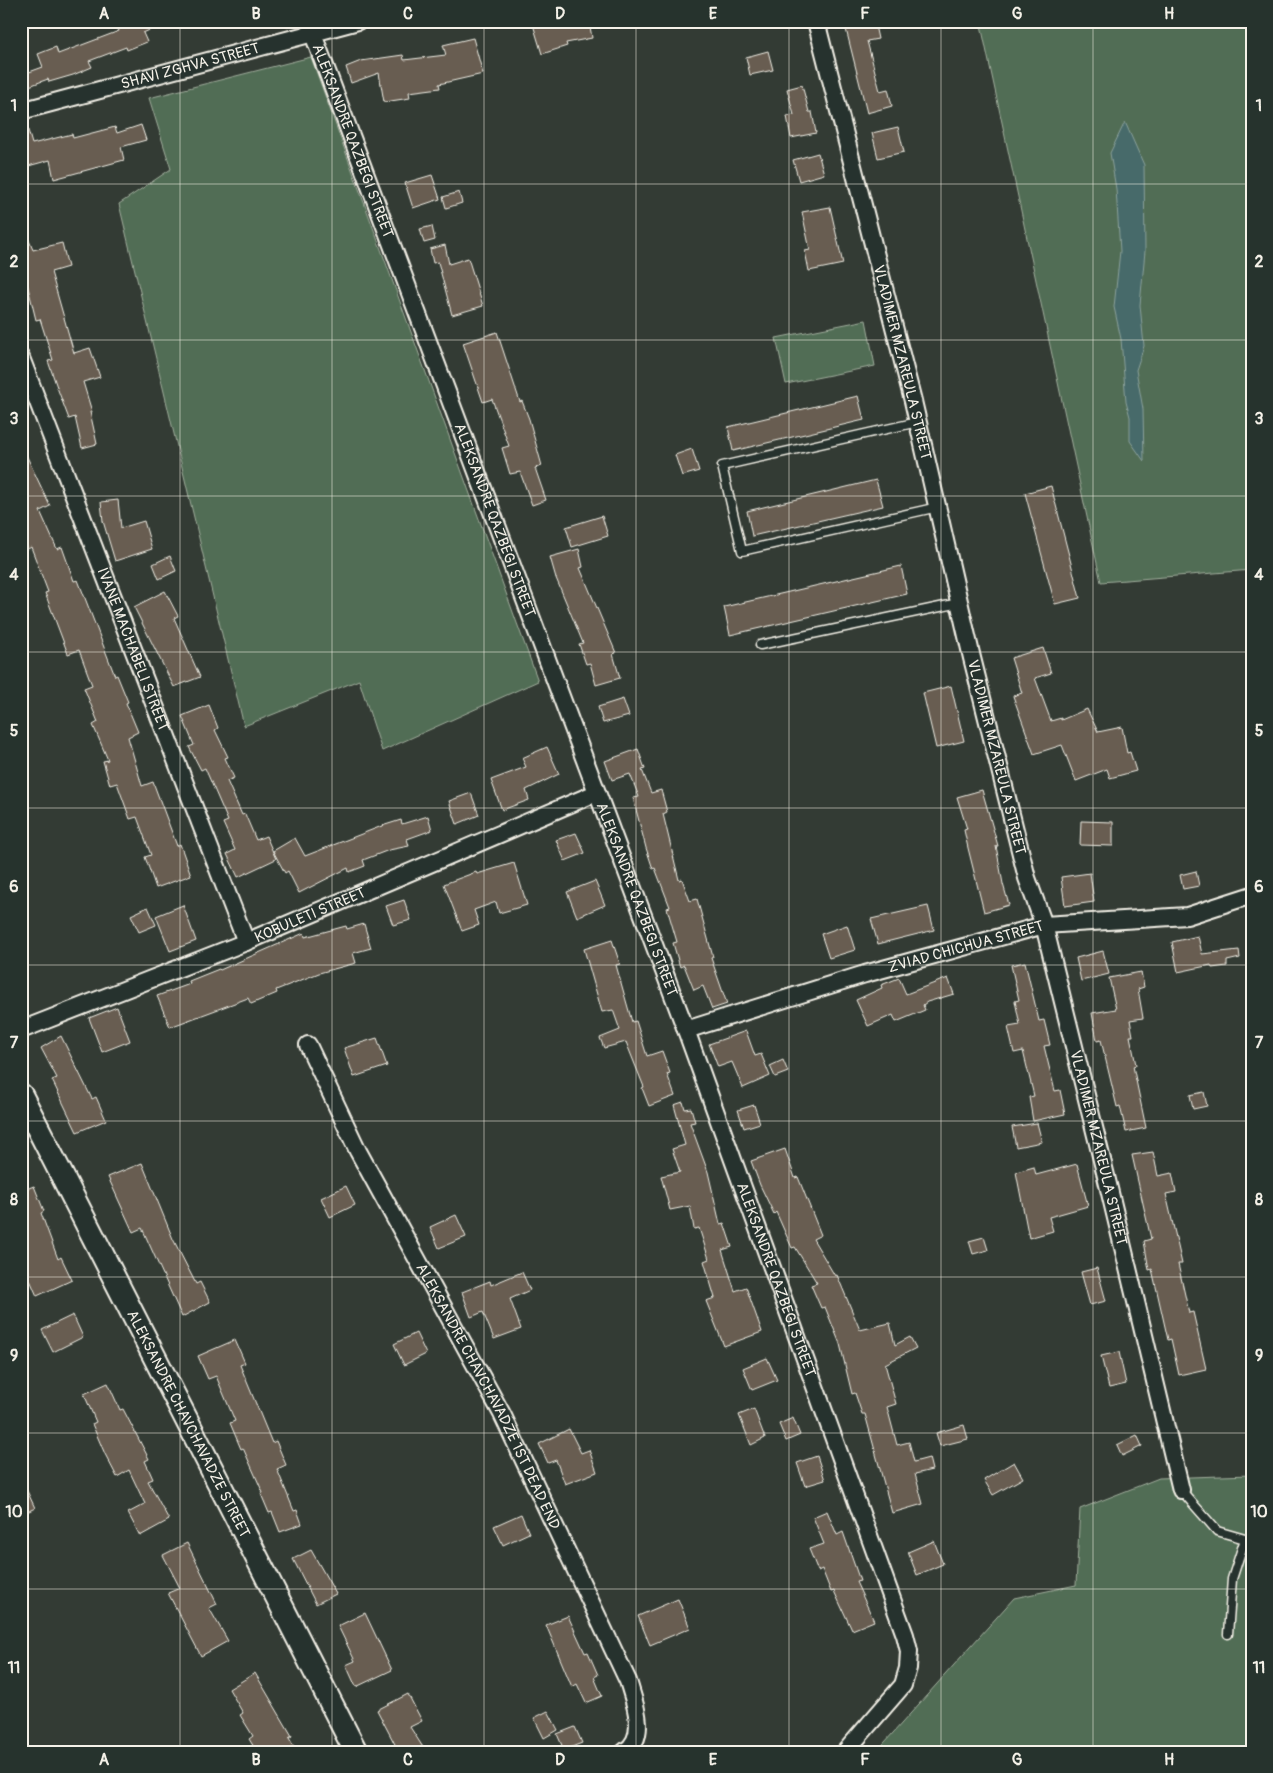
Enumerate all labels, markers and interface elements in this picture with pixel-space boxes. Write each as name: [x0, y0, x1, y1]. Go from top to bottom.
text: A: [99, 4, 110, 24]
text: B: [251, 4, 261, 24]
text: C: [403, 4, 413, 24]
text: D: [555, 4, 565, 24]
text: E: [709, 4, 718, 24]
text: F: [860, 4, 870, 24]
text: G: [1012, 4, 1023, 24]
text: H: [1164, 4, 1174, 24]
street label: SHAVI ZGHVA STREET: [119, 38, 261, 93]
street label: ALEKSANDRE QAZBEGI STREET: [308, 41, 398, 240]
text: 1: [11, 96, 17, 116]
text: 1: [1256, 96, 1262, 116]
text: 2: [10, 252, 19, 272]
text: 2: [1255, 252, 1264, 272]
street label: VLADIMER MZAREULA STREET: [869, 263, 936, 461]
text: 3: [10, 409, 19, 429]
text: 3: [1255, 409, 1264, 429]
street label: ALEKSANDRE QAZBEGI STREET: [450, 420, 540, 620]
text: 4: [9, 565, 19, 585]
street label: IVANE MACHABELI STREET: [93, 565, 173, 734]
text: 4: [1254, 565, 1264, 585]
street label: VLADIMER MZAREULA STREET: [963, 658, 1030, 856]
text: 5: [10, 721, 19, 741]
text: 5: [1255, 721, 1264, 741]
street label: ALEKSANDRE QAZBEGI STREET: [592, 800, 682, 999]
text: 6: [9, 877, 19, 897]
text: 6: [1254, 877, 1264, 897]
street label: KOBULETI STREET: [251, 883, 368, 947]
street label: ZVIAD CHICHUA STREET: [886, 916, 1046, 977]
text: 7: [10, 1033, 19, 1053]
text: 7: [1255, 1033, 1264, 1053]
street label: VLADIMER MZAREULA STREET: [1066, 1048, 1132, 1247]
street label: ALEKSANDRE QAZBEGI STREET: [732, 1180, 820, 1379]
text: 8: [10, 1190, 18, 1210]
text: 8: [1255, 1190, 1263, 1210]
street label: ALEKSANDRE CHAVCHAVADZE 1ST DEAD END: [412, 1260, 565, 1532]
street label: ALEKSANDRE CHAVCHAVADZE STREET: [123, 1307, 255, 1541]
text: 9: [10, 1346, 18, 1366]
text: 9: [1255, 1346, 1263, 1366]
text: 10: [5, 1502, 23, 1522]
text: 10: [1250, 1502, 1268, 1522]
text: 11: [8, 1658, 20, 1678]
text: 11: [1253, 1658, 1265, 1678]
text: A: [99, 1750, 110, 1770]
text: B: [251, 1750, 261, 1770]
text: C: [403, 1750, 413, 1770]
text: D: [555, 1750, 565, 1770]
text: E: [709, 1750, 718, 1770]
text: F: [860, 1750, 870, 1770]
text: G: [1012, 1750, 1023, 1770]
text: H: [1164, 1750, 1174, 1770]

